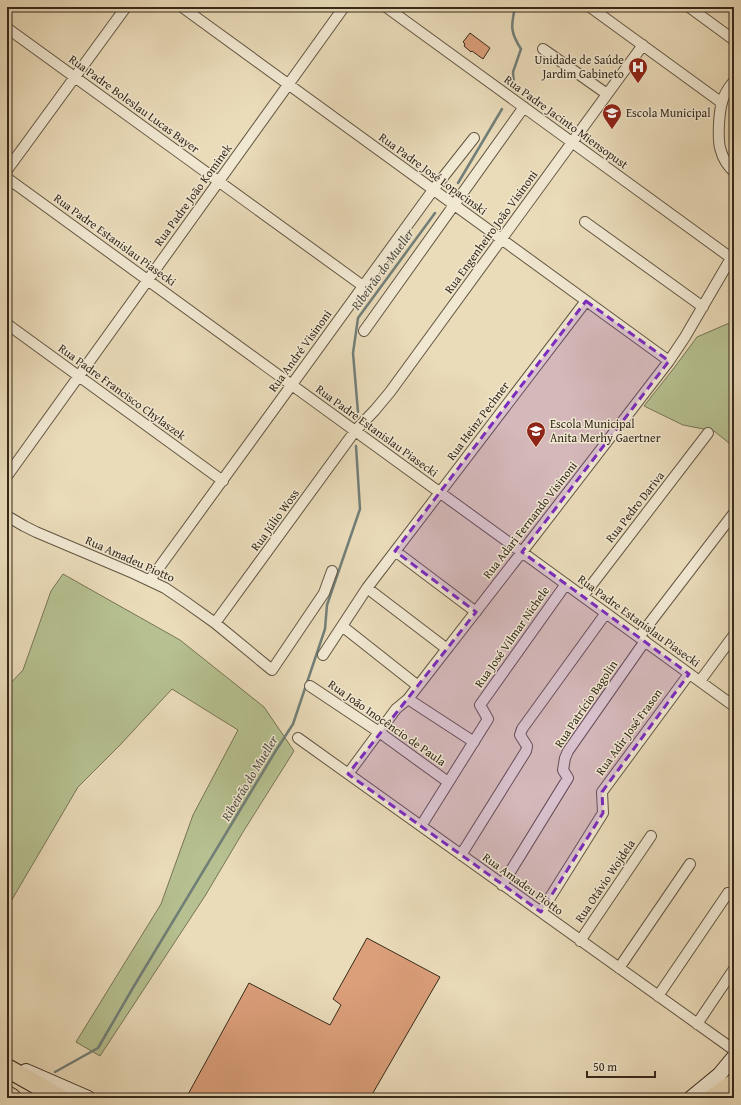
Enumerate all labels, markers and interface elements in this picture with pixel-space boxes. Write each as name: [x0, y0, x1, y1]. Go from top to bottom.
street label: Rua Padre Boleslau Lucas Bayer: [66, 50, 203, 157]
place label: Unidade de Saúde Jardim Gabineto: [534, 51, 624, 82]
hospital icon: Unidade de Saúde Jardim Gabineto: [627, 56, 649, 84]
street label: Rua Padre Jacinto Miensopust: [501, 71, 632, 173]
school or university icon: Escola Municipal: [601, 102, 623, 130]
place label: Escola Municipal: [626, 104, 711, 121]
street label: Rua Padre José Lopacinski: [376, 129, 491, 219]
street label: Rua Padre João Kominek: [150, 139, 236, 249]
street label: Rua Engenheiro João Visinoni: [440, 166, 542, 297]
street label: Rua Padre Estanislau Piasecki: [51, 189, 180, 290]
water label: Ribeirão do Mueller: [346, 224, 419, 315]
street label: Rua André Visinoni: [264, 306, 336, 395]
street label: Rua Padre Francisco Chylaszek: [55, 339, 190, 444]
street label: Rua Heinz Pechner: [442, 378, 513, 464]
street label: Rua Padre Estanislau Piasecki: [313, 380, 442, 481]
place label: Escola Municipal Anita Merhy Gaertner: [550, 415, 661, 446]
school or university icon: Escola Municipal Anita Merhy Gaertner: [525, 420, 547, 448]
street label: Rua Adari Fernando Visinoni: [478, 457, 581, 582]
street label: Rua Pedro Dariva: [601, 467, 668, 546]
street label: Rua Júlio Woss: [246, 485, 303, 554]
street label: Rua Amadeu Piotto: [83, 531, 178, 586]
street label: Rua Padre Estanislau Piasecki: [575, 570, 704, 671]
street label: Rua José Vilmar Nichele: [470, 582, 553, 691]
street label: Rua Patrício Bagolin: [550, 657, 621, 751]
street label: Rua João Inocêncio de Paula: [325, 675, 450, 770]
street label: Rua Adir José Frason: [591, 685, 666, 778]
water label: Ribeirão do Mueller: [216, 731, 283, 825]
street label: Rua Otávio Wojdela: [570, 835, 639, 926]
street label: Rua Amadeu Piotto: [479, 848, 567, 919]
scale bar: [587, 1053, 655, 1079]
text: 50 m: [593, 1058, 617, 1075]

